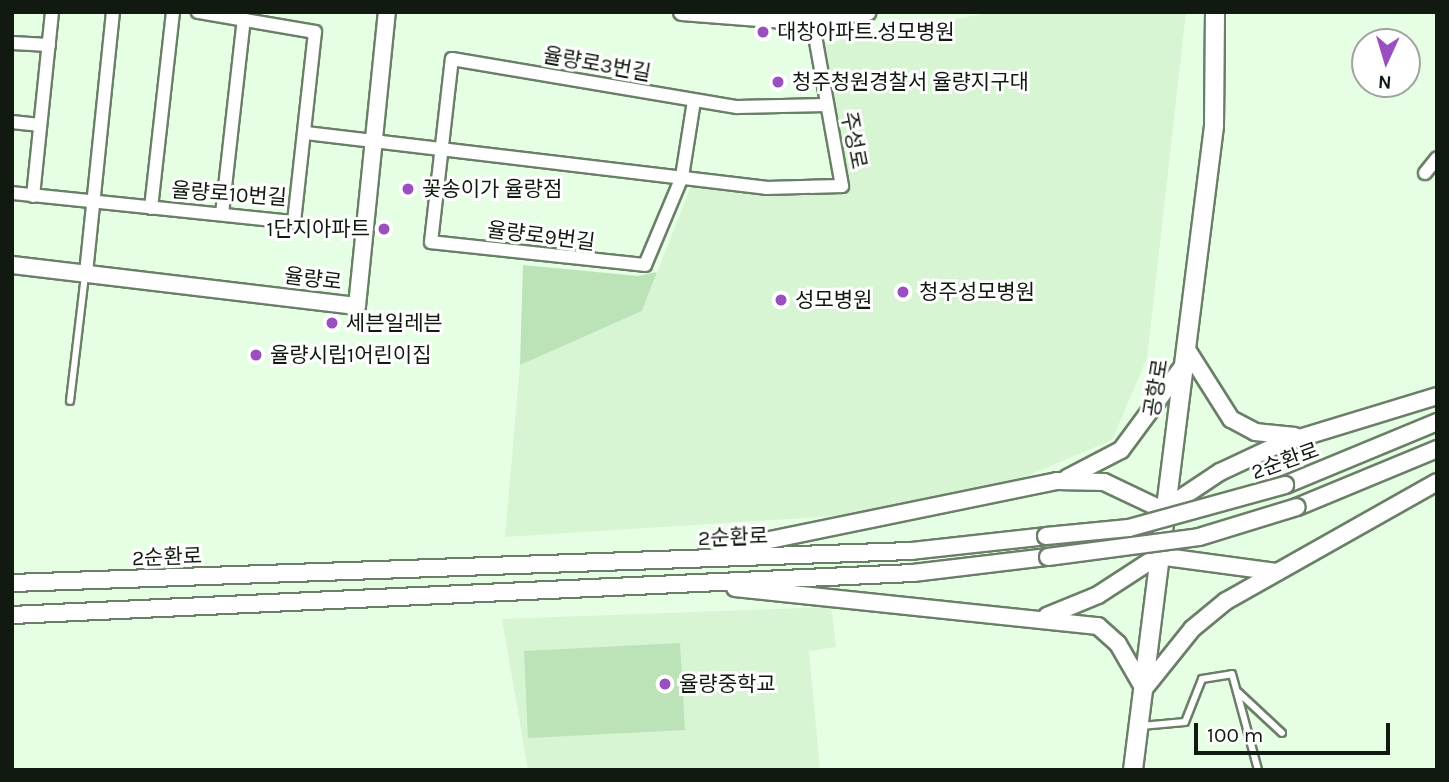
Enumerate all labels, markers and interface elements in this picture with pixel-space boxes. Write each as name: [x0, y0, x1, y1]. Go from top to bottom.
place label: 대창아파트.성모병원: [777, 19, 955, 45]
marker: 대창아파트.성모병원: [755, 24, 771, 40]
north arrow: [1351, 28, 1421, 98]
street label: 율량로3번길: [541, 42, 653, 86]
place label: 청주청원경찰서 율량지구대: [792, 69, 1029, 95]
text: N: [1377, 71, 1392, 93]
marker: 청주청원경찰서 율량지구대: [770, 74, 786, 90]
street label: 주성로: [836, 109, 872, 171]
place label: 꽃송이가 율량점: [422, 176, 562, 202]
street label: 율량로10번길: [170, 177, 288, 211]
marker: 꽃송이가 율량점: [400, 181, 416, 197]
place label: 1단지아파트: [266, 216, 370, 242]
street label: 율량로9번길: [485, 217, 597, 255]
marker: 1단지아파트: [376, 221, 392, 237]
street label: 율량로: [283, 263, 343, 295]
place label: 청주성모병원: [919, 279, 1035, 305]
marker: 청주성모병원: [893, 282, 913, 302]
place label: 성모병원: [795, 287, 872, 313]
marker: 성모병원: [773, 292, 789, 308]
place label: 세븐일레븐: [346, 310, 443, 336]
marker: 세븐일레븐: [324, 315, 340, 331]
place label: 율량시립1어린이집: [270, 342, 432, 368]
marker: 율량시립1어린이집: [248, 347, 264, 363]
street label: 공항로: [1139, 357, 1173, 419]
street label: 2순환로: [1248, 437, 1322, 485]
street label: 2순환로: [698, 523, 768, 551]
street label: 2순환로: [132, 543, 202, 571]
place label: 율량중학교: [679, 671, 776, 697]
marker: 율량중학교: [657, 676, 673, 692]
scale bar: [1197, 708, 1393, 752]
text: 100 m: [1207, 723, 1264, 747]

